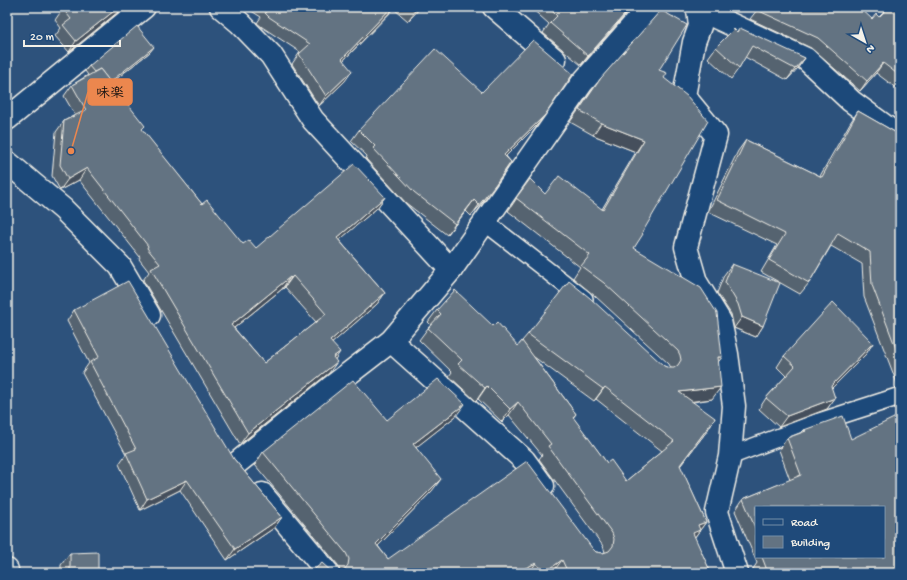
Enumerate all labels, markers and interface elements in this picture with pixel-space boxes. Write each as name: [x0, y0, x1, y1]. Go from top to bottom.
scale bar: [24, 22, 120, 48]
north arrow: [845, 22, 885, 62]
text: 20 m: [30, 31, 55, 45]
text: N: [863, 41, 877, 55]
callout: 味楽: [88, 79, 132, 105]
text: 味楽: [96, 86, 124, 103]
legend: [755, 506, 885, 558]
text: Road: [791, 517, 818, 531]
text: Building: [790, 537, 830, 551]

